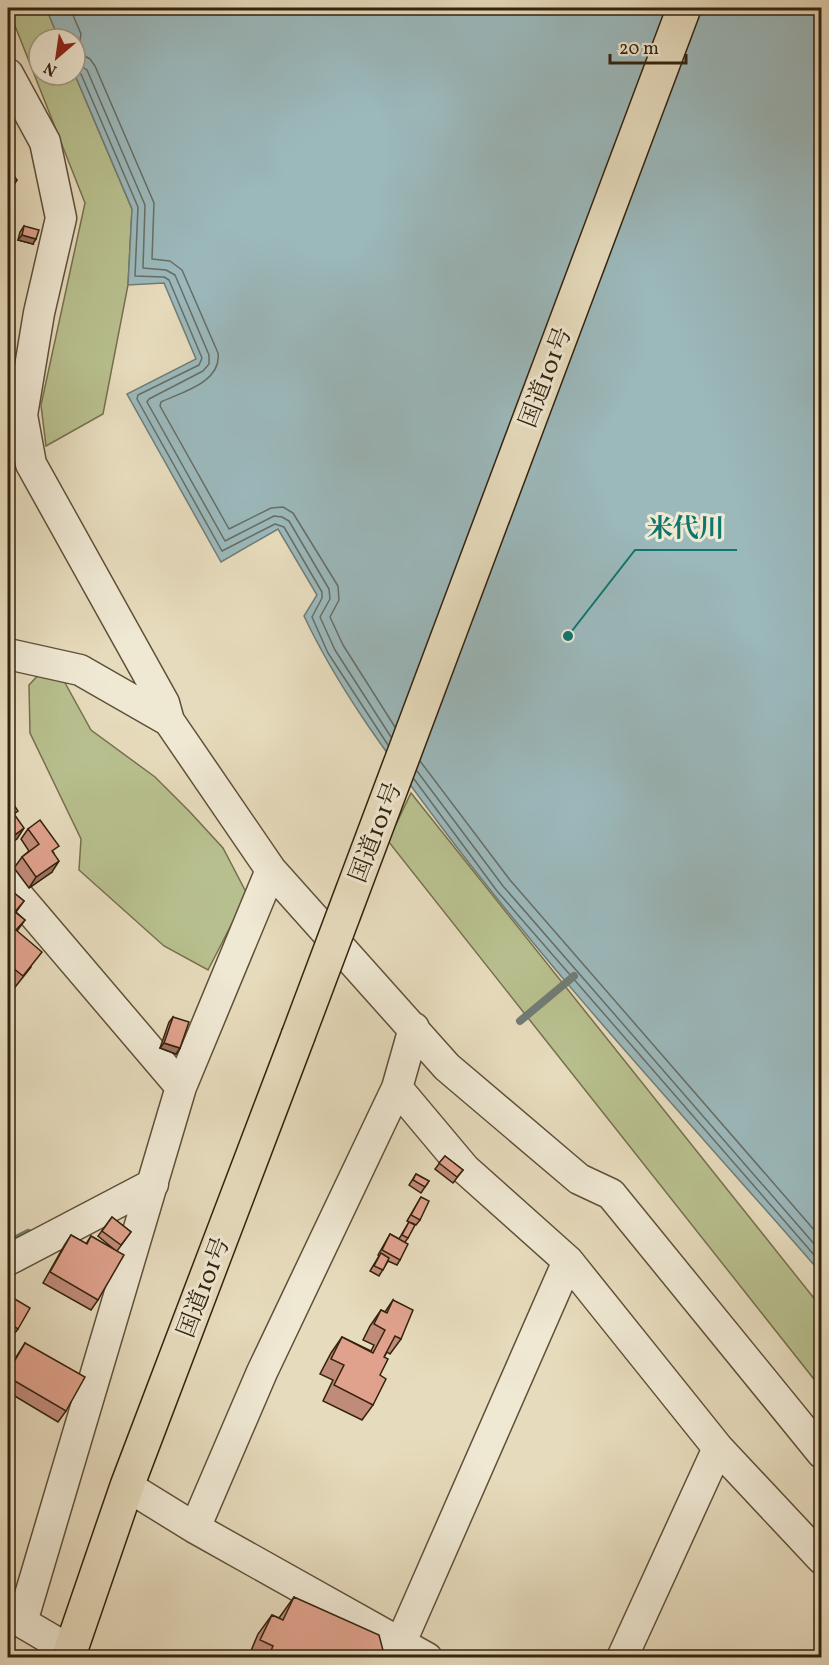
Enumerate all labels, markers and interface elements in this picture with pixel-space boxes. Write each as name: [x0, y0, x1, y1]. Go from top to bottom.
north arrow: [27, 27, 87, 87]
scale bar: [610, 27, 686, 65]
text: 20 m: [619, 37, 659, 62]
text: N: [40, 56, 61, 81]
street label: 国道101号: [512, 323, 582, 433]
callout: 米代川: [635, 506, 737, 550]
text: 米代川: [647, 512, 725, 548]
street label: 国道101号: [342, 778, 412, 888]
street label: 国道101号: [170, 1233, 240, 1343]

